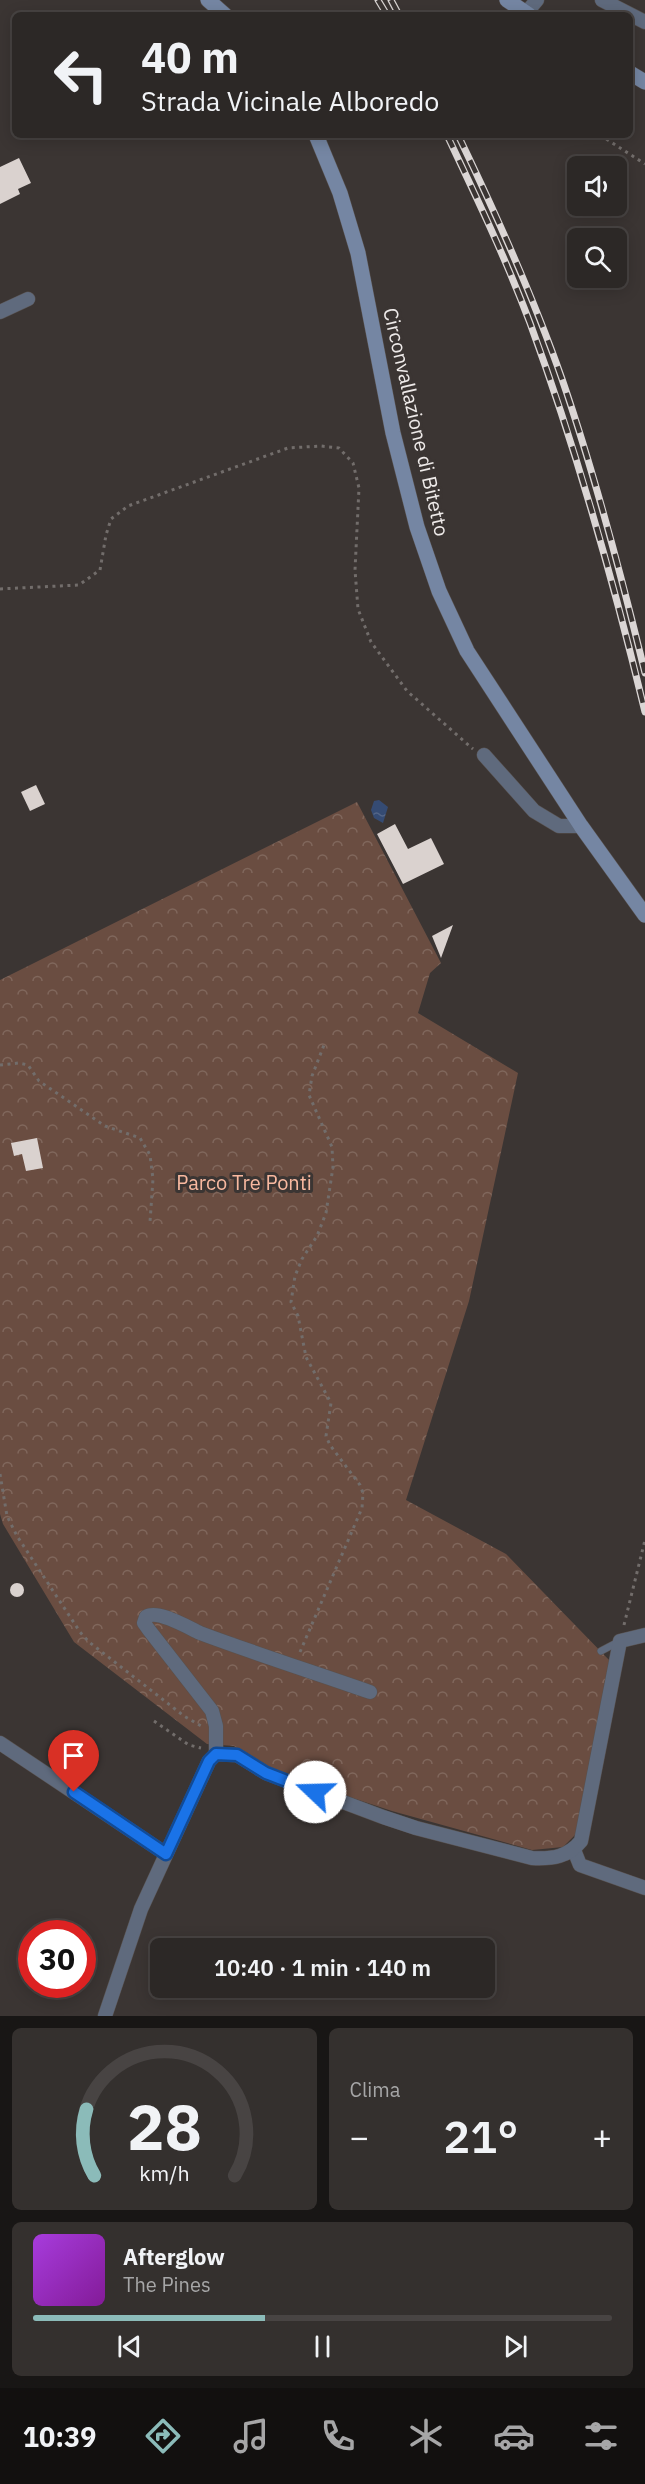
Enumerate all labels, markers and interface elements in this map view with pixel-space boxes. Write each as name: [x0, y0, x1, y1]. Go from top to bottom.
text: 40 m: [141, 30, 239, 85]
icon: left: [42, 36, 120, 114]
text: Strada Vicinale Alboredo: [141, 83, 439, 118]
map controls: [567, 156, 627, 288]
button: sound: [567, 156, 627, 216]
button: search: [567, 228, 627, 288]
street label: Circonvallazione di Bitetto: [377, 305, 456, 539]
park label: Parco Tre Ponti: [176, 1169, 312, 1196]
pin: [48, 1730, 99, 1792]
icon: arrive: [57, 1739, 90, 1772]
position arrow: [283, 1760, 347, 1824]
speed limit sign: 30: [18, 1920, 96, 1998]
text: 10:40 · 1 min · 140 m: [214, 1953, 431, 1982]
text: Clima: [350, 2076, 401, 2103]
text: 28: [127, 2086, 202, 2167]
text: 21°: [443, 2107, 518, 2165]
text: −: [350, 2115, 369, 2158]
text: +: [592, 2115, 612, 2158]
text: km/h: [139, 2159, 189, 2187]
text: Afterglow: [123, 2242, 225, 2271]
text: The Pines: [123, 2271, 211, 2298]
icon: previous: [113, 2330, 146, 2363]
icon: pause: [306, 2330, 339, 2363]
icon: next: [499, 2330, 532, 2363]
icon: directions: [142, 2415, 184, 2457]
icon: music: [230, 2415, 272, 2457]
icon: phone: [317, 2415, 359, 2457]
icon: climate: [405, 2415, 447, 2457]
icon: car: [493, 2415, 535, 2457]
icon: filters: [580, 2415, 622, 2457]
text: 10:39: [23, 2419, 97, 2454]

